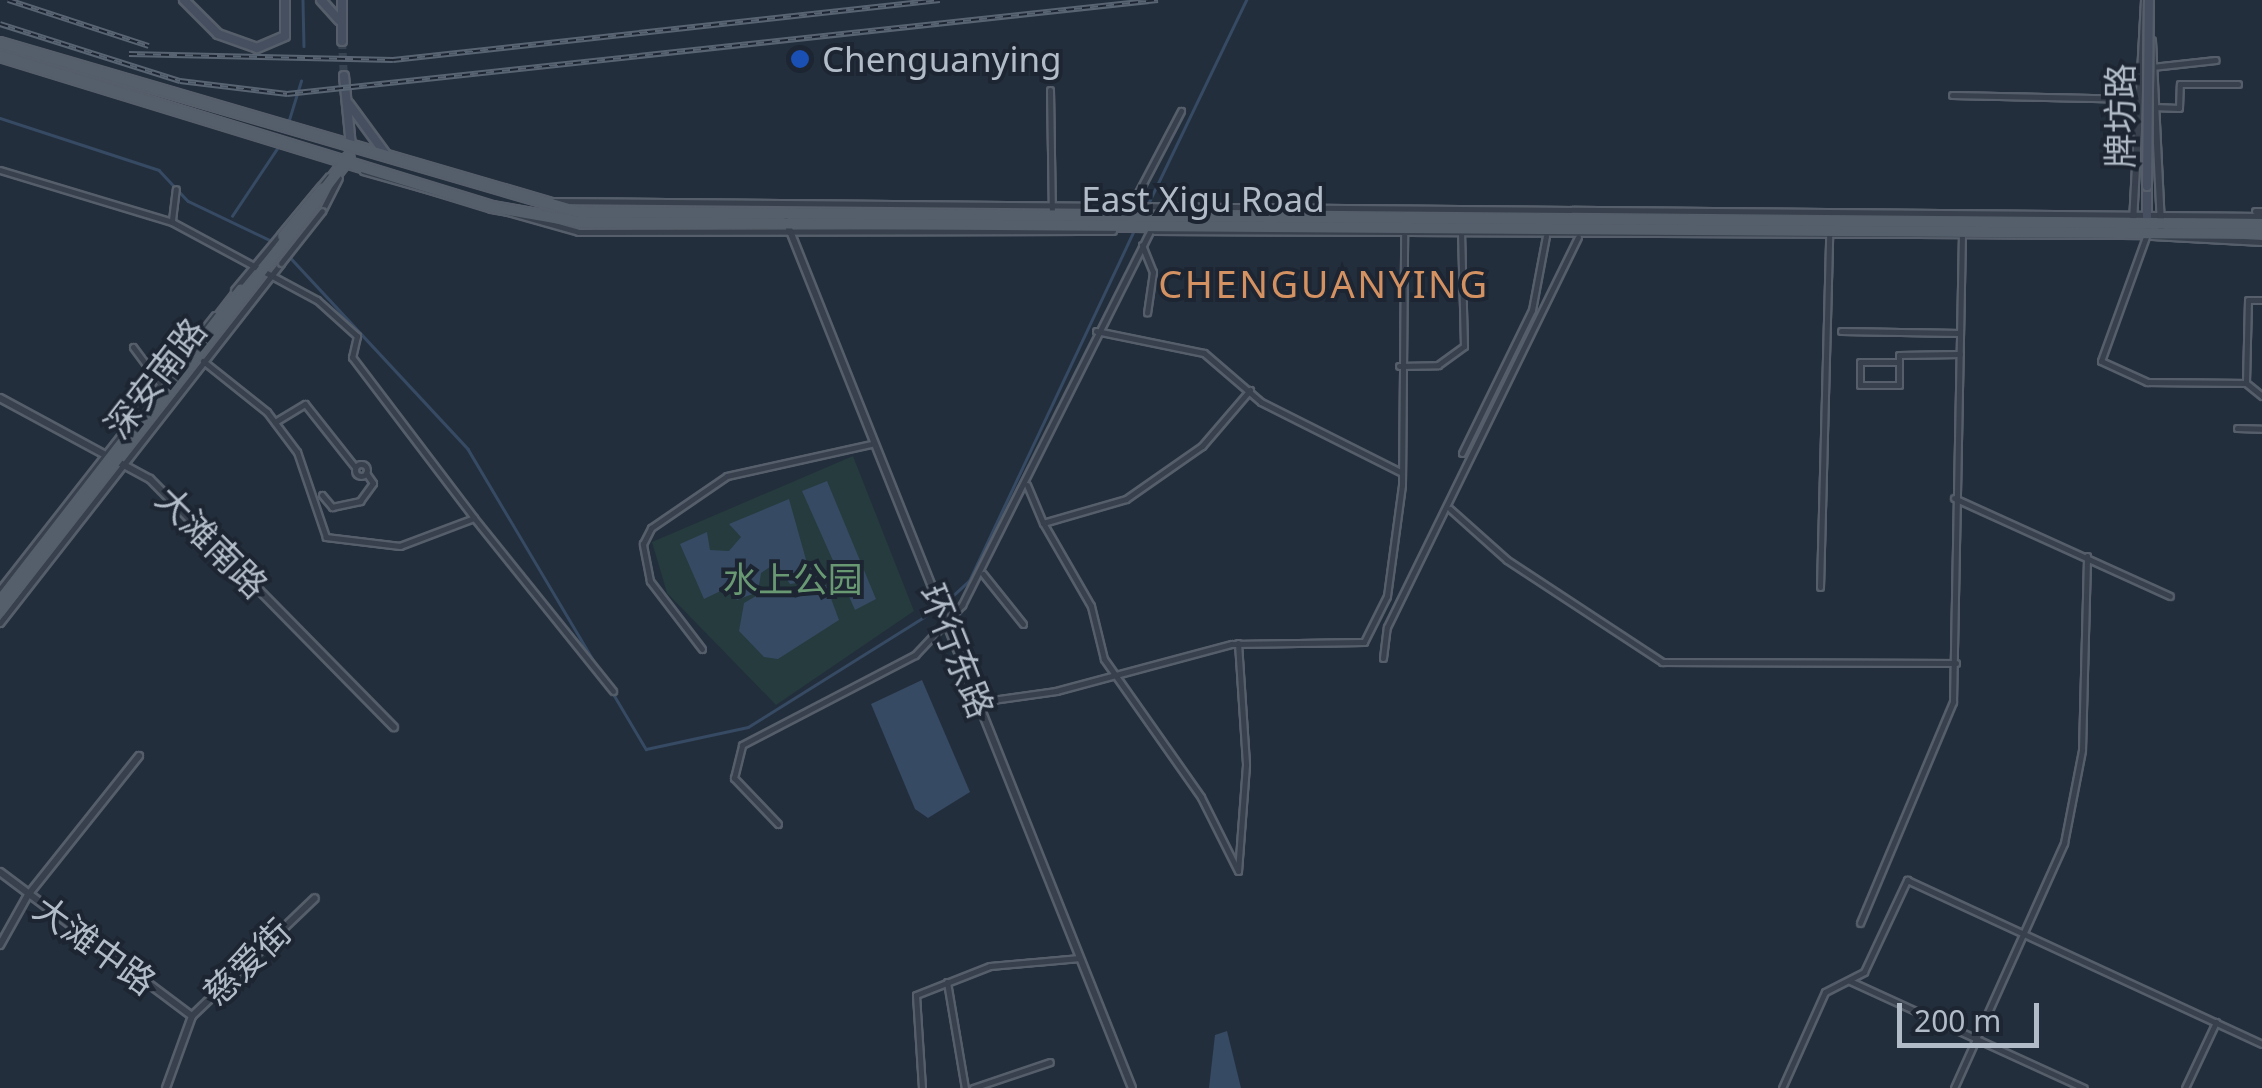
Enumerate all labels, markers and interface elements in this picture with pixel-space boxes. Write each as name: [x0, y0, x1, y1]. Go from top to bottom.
place label: Chenguanying: [822, 38, 1062, 80]
marker: Chenguanying: [787, 46, 813, 72]
street label: 牌坊路: [2099, 64, 2141, 168]
street label: East Xigu Road: [1081, 178, 1325, 220]
district label: CHENGUANYING: [1158, 261, 1490, 307]
street label: 深安南路: [95, 310, 215, 446]
street label: 大滩南路: [148, 478, 276, 606]
park label: 水上公园: [723, 558, 863, 600]
street label: 环行东路: [911, 578, 1003, 724]
street label: 大滩中路: [26, 887, 164, 1003]
street label: 慈爱街: [195, 910, 299, 1014]
scale bar: [1902, 983, 2044, 1045]
text: 200 m: [1914, 1000, 2001, 1041]

